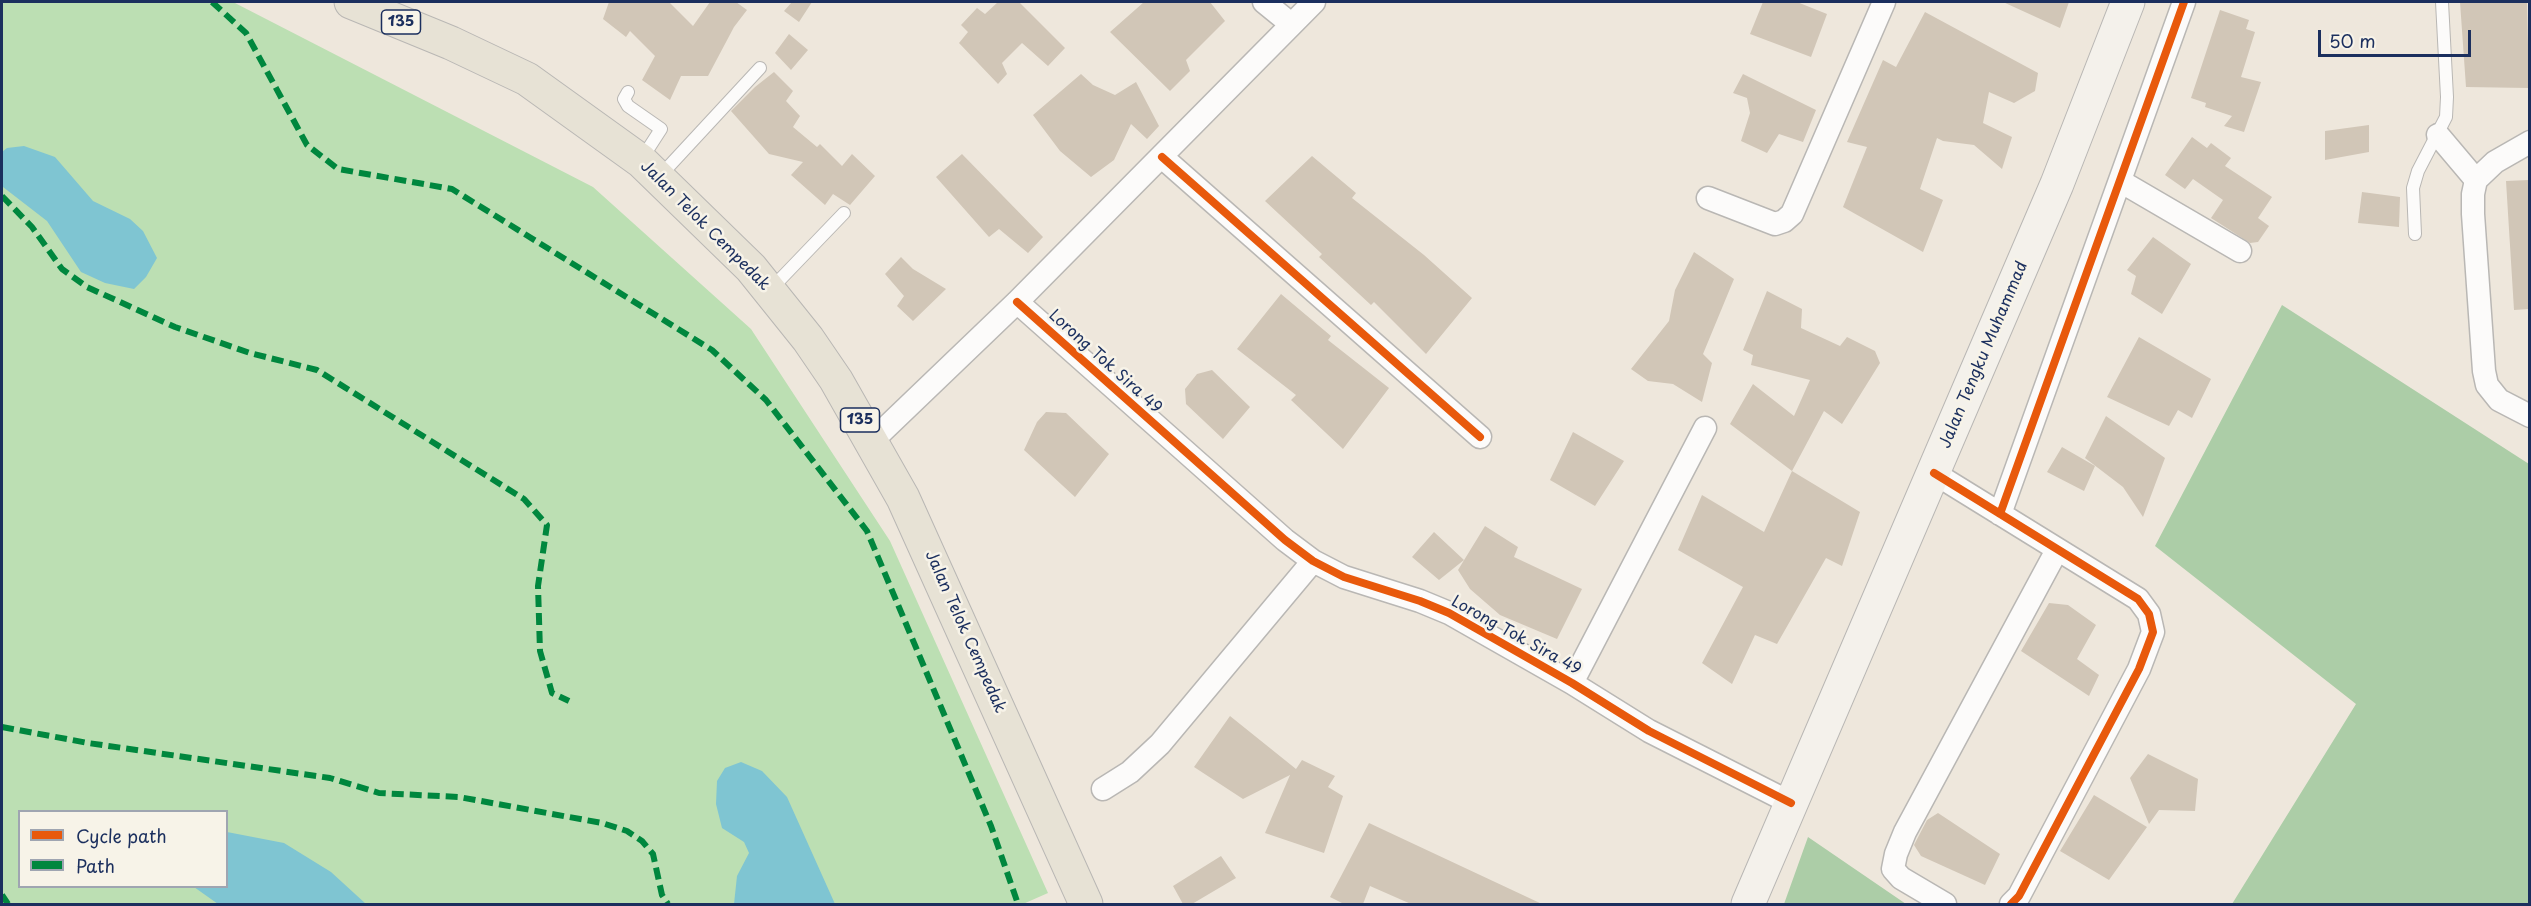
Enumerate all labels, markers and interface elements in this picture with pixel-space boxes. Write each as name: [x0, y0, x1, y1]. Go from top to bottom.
road number: 135: [382, 10, 420, 34]
scale bar: [2321, 18, 2474, 56]
text: 50 m: [2329, 27, 2376, 54]
street label: Jalan Telok Cempedak: [636, 157, 774, 295]
street label: Jalan Tengku Muhammad: [1936, 259, 2032, 451]
street label: Lorong Tok Sira 49: [1045, 306, 1165, 418]
road number: 135: [840, 408, 880, 432]
street label: Jalan Telok Cempedak: [921, 548, 1009, 716]
street label: Lorong Tok Sira 49: [1448, 592, 1584, 680]
legend: [18, 810, 228, 888]
text: Cycle path: [76, 822, 167, 849]
text: Path: [76, 852, 115, 879]

